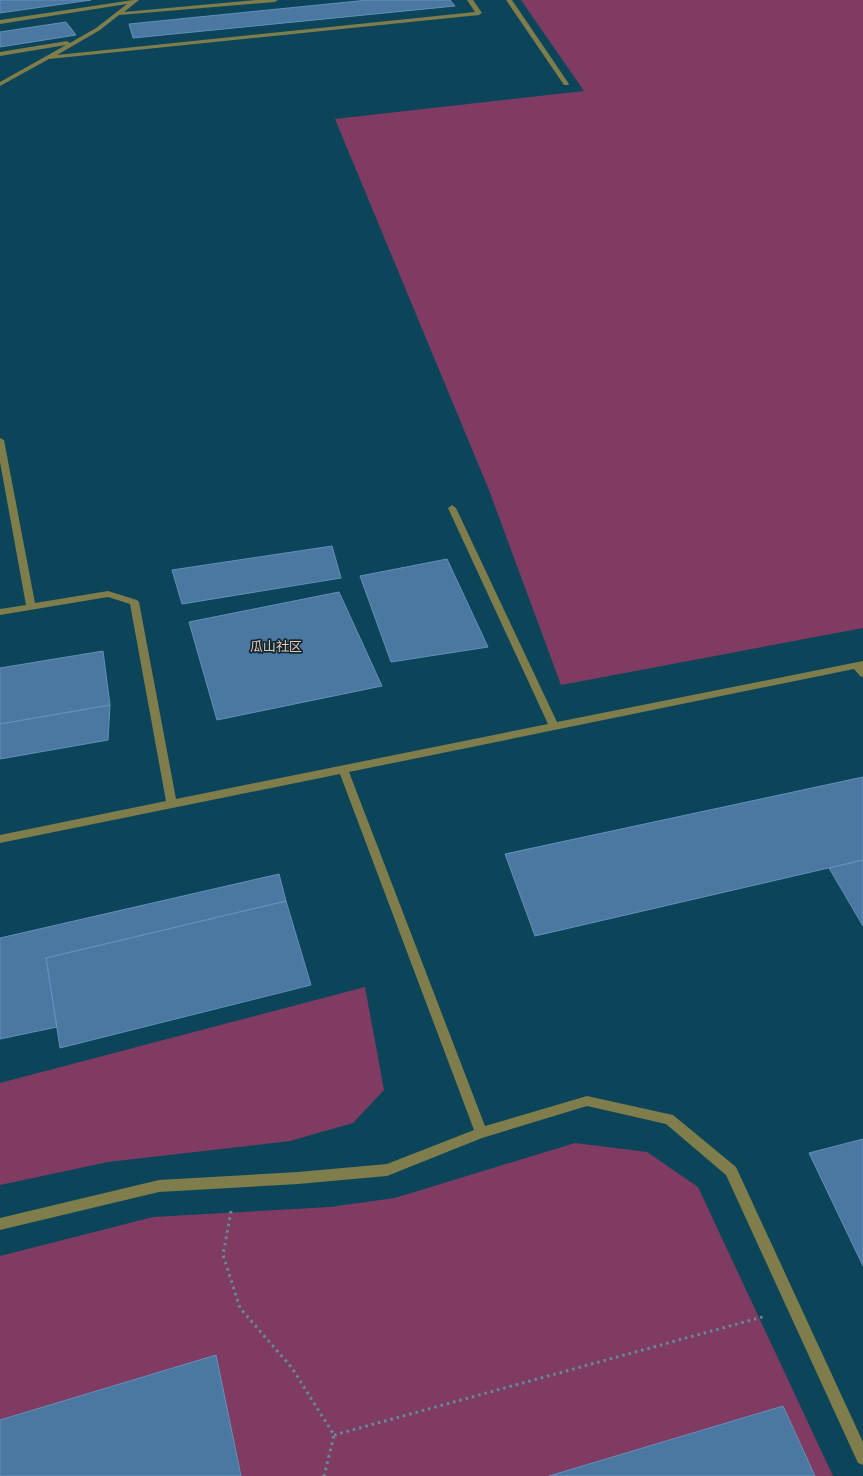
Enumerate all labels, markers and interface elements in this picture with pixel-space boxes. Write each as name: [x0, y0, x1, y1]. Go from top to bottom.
district label: 瓜山社区: [250, 640, 302, 654]

